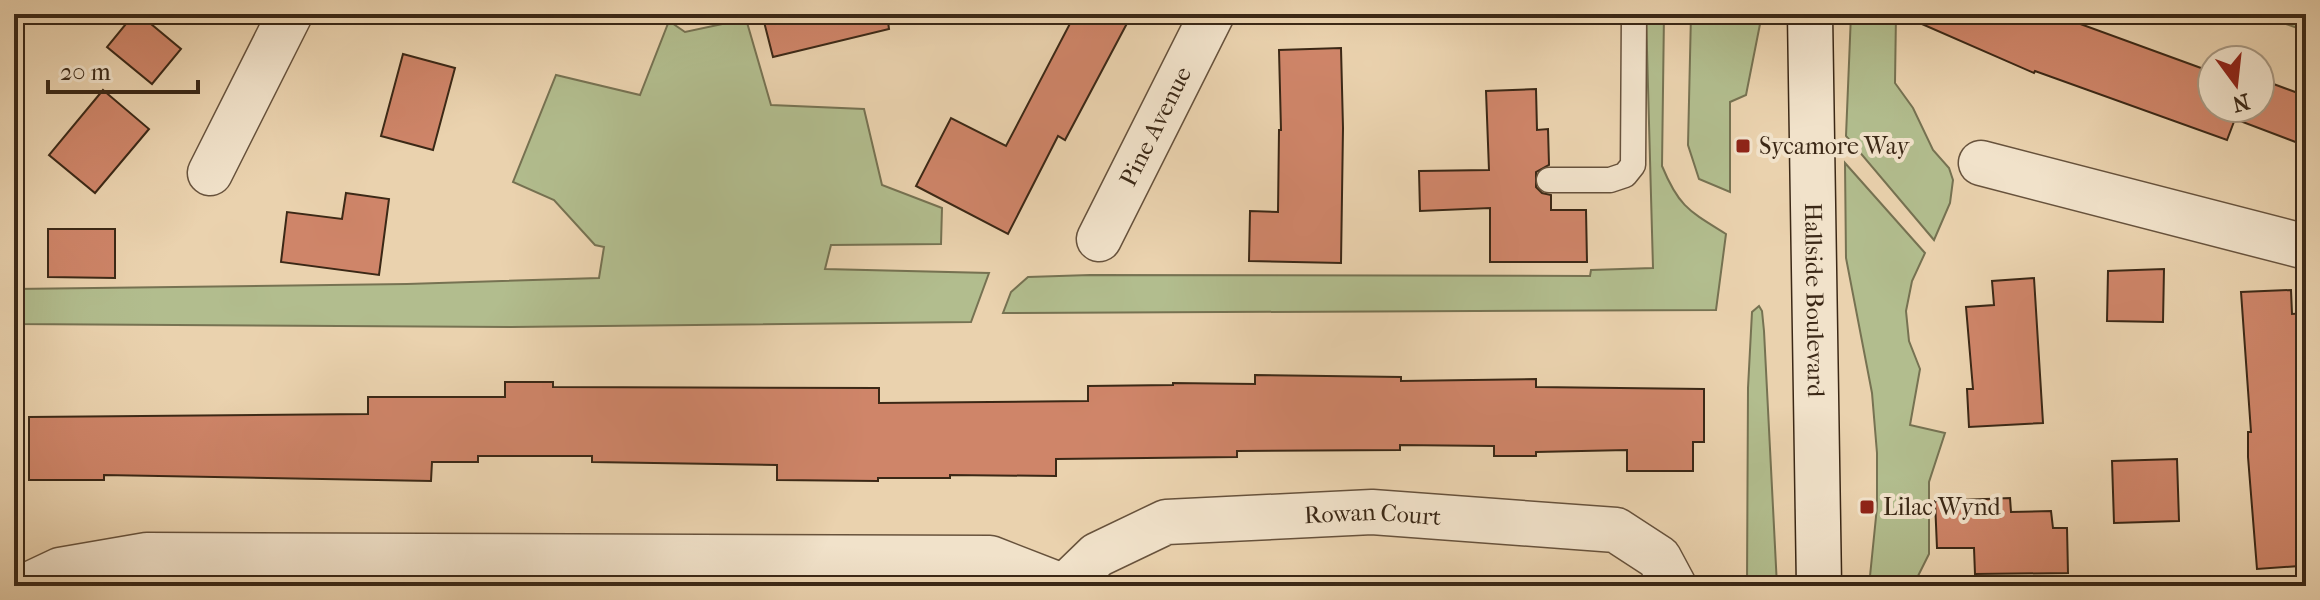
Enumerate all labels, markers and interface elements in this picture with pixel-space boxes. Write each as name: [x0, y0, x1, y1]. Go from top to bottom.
scale bar: [48, 44, 198, 94]
north arrow: [2196, 44, 2276, 124]
text: 20 m: [60, 58, 111, 86]
street label: Pine Avenue: [1114, 62, 1197, 191]
text: N: [2229, 88, 2252, 117]
place label: Sycamore Way: [1759, 132, 1911, 160]
marker: Sycamore Way: [1734, 137, 1752, 155]
street label: Hallside Boulevard: [1799, 203, 1830, 398]
place label: Lilac Wynd: [1883, 493, 2002, 521]
street label: Rowan Court: [1304, 498, 1443, 531]
marker: Lilac Wynd: [1858, 498, 1876, 516]

